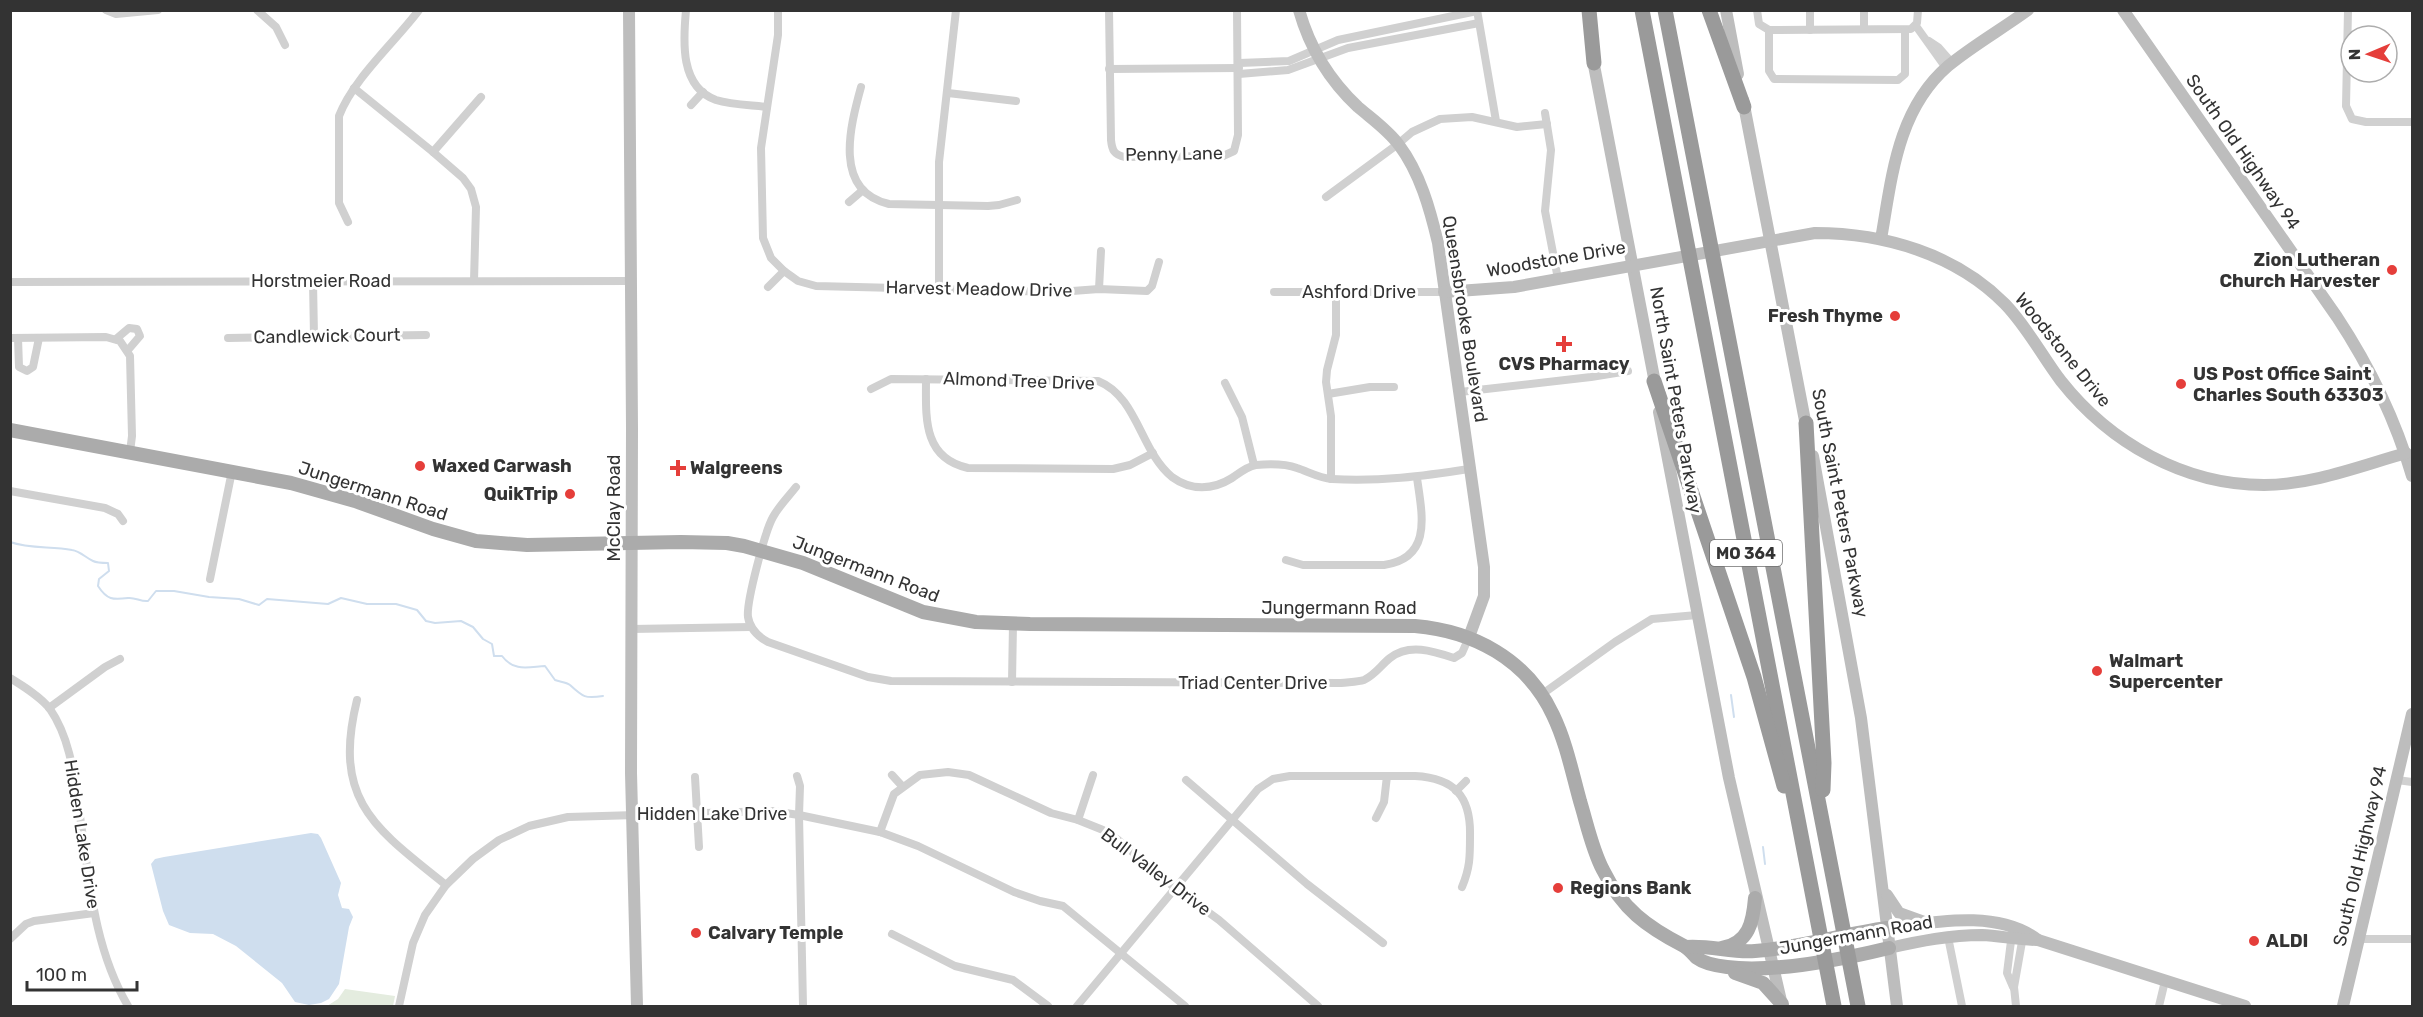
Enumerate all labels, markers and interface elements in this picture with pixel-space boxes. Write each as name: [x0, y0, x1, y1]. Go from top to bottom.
north arrow: [2339, 24, 2399, 84]
text: N: [2345, 48, 2364, 61]
street label: South Old Highway 94: [2181, 70, 2305, 234]
street label: Penny Lane: [1125, 142, 1223, 166]
street label: Queensbrooke Boulevard: [1438, 214, 1492, 424]
street label: Woodstone Drive: [1485, 236, 1627, 282]
place label: Zion Lutheran Church Harvester: [2219, 249, 2380, 292]
marker: Zion Lutheran Church Harvester: [2385, 263, 2399, 277]
street label: Horstmeier Road: [251, 270, 391, 292]
street label: Harvest Meadow Drive: [885, 276, 1073, 302]
street label: Ashford Drive: [1302, 281, 1416, 303]
street label: North Saint Peters Parkway: [1645, 285, 1707, 515]
street label: Woodstone Drive: [2010, 288, 2116, 412]
place label: Fresh Thyme: [1768, 305, 1883, 327]
marker: Fresh Thyme: [1888, 309, 1902, 323]
street label: Candlewick Court: [253, 324, 401, 348]
marker: CVS Pharmacy: [1557, 337, 1571, 351]
place label: CVS Pharmacy: [1499, 353, 1630, 375]
place label: US Post Office Saint Charles South 63303: [2193, 363, 2384, 406]
street label: Almond Tree Drive: [943, 367, 1095, 395]
marker: US Post Office Saint Charles South 63303: [2174, 377, 2188, 391]
street label: South Saint Peters Parkway: [1807, 387, 1873, 619]
place label: Waxed Carwash: [432, 455, 572, 477]
street label: McClay Road: [603, 455, 625, 561]
street label: Jungermann Road: [296, 457, 450, 525]
place label: Walgreens: [690, 457, 783, 479]
marker: Waxed Carwash: [413, 459, 427, 473]
marker: Walgreens: [671, 461, 685, 475]
place label: QuikTrip: [484, 483, 558, 505]
marker: QuikTrip: [563, 487, 577, 501]
street label: Jungermann Road: [789, 531, 943, 607]
road number: MO 364: [1710, 540, 1782, 566]
street label: Jungermann Road: [1261, 597, 1417, 619]
place label: Walmart Supercenter: [2109, 650, 2223, 693]
marker: Walmart Supercenter: [2090, 664, 2104, 678]
street label: Triad Center Drive: [1178, 672, 1328, 694]
street label: Hidden Lake Drive: [59, 758, 105, 910]
street label: South Old Highway 94: [2329, 764, 2391, 948]
street label: Hidden Lake Drive: [637, 803, 787, 825]
street label: Bull Valley Drive: [1097, 824, 1215, 920]
place label: Regions Bank: [1570, 877, 1692, 899]
marker: Regions Bank: [1551, 881, 1565, 895]
street label: Jungermann Road: [1777, 911, 1935, 959]
place label: Calvary Temple: [708, 922, 844, 944]
marker: Calvary Temple: [689, 926, 703, 940]
place label: ALDI: [2266, 930, 2308, 952]
marker: ALDI: [2247, 934, 2261, 948]
scale bar: [27, 954, 136, 992]
text: 100 m: [36, 964, 87, 986]

